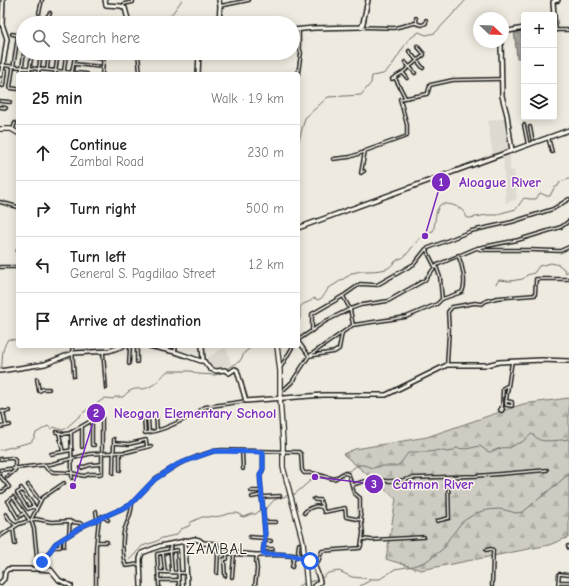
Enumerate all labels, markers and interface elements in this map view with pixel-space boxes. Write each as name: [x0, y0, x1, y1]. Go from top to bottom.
north arrow: [473, 12, 509, 48]
map controls: [521, 12, 557, 120]
button: +: [521, 12, 557, 48]
search box: [16, 16, 300, 60]
icon: search: [30, 27, 52, 49]
text: Search here: [62, 29, 140, 47]
button: −: [521, 48, 557, 84]
button: layers: [521, 84, 557, 120]
text: 25 min: [32, 89, 82, 108]
text: Walk · 1.9 km: [211, 91, 284, 106]
text: Continue: [70, 136, 127, 154]
icon: ahead: [32, 142, 54, 164]
text: 230 m: [248, 145, 284, 160]
text: Zambal Road: [70, 154, 144, 169]
callout: Aloague River: [431, 169, 549, 195]
text: Aloague River: [459, 174, 541, 191]
text: 1: [439, 175, 444, 189]
icon: right: [32, 198, 54, 220]
text: Turn right: [70, 200, 136, 218]
text: 500 m: [246, 201, 284, 216]
text: Turn left: [70, 248, 126, 266]
icon: left: [32, 254, 54, 276]
text: 1.2 km: [249, 257, 284, 272]
text: General S. Pagdilao Street: [70, 266, 215, 281]
icon: arrive: [32, 310, 54, 332]
text: Arrive at destination: [70, 312, 201, 330]
callout: Neogan Elementary School: [86, 400, 284, 426]
text: Neogan Elementary School: [114, 405, 276, 422]
text: 2: [93, 406, 99, 420]
callout: Catmon River: [364, 471, 481, 497]
text: Catmon River: [393, 476, 474, 493]
text: 3: [371, 477, 377, 491]
district label: ZAMBAL: [186, 540, 248, 558]
route start: [301, 552, 319, 570]
route end: [33, 553, 51, 571]

